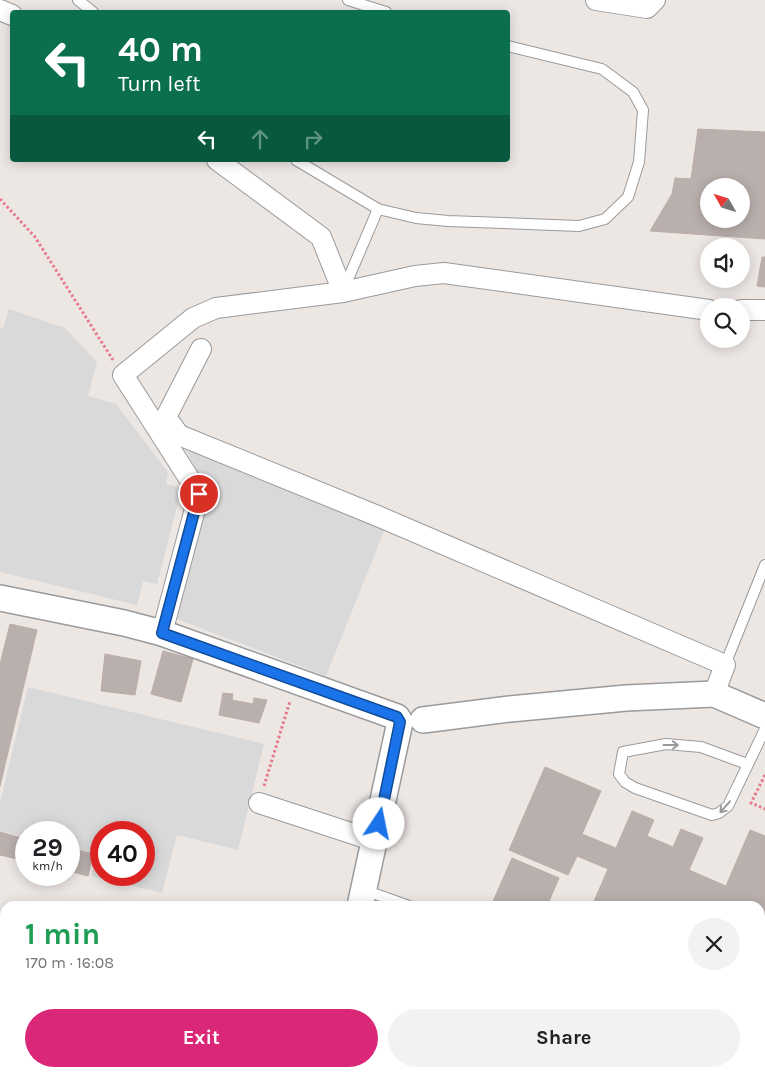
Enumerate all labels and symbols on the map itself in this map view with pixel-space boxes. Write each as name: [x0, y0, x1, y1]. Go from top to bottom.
north arrow: [700, 178, 750, 228]
pin: [178, 473, 220, 515]
one-way arrow: [662, 740, 678, 750]
position arrow: [352, 797, 404, 849]
one-way arrow: [720, 800, 731, 813]
speed limit sign: 40: [90, 821, 155, 886]

